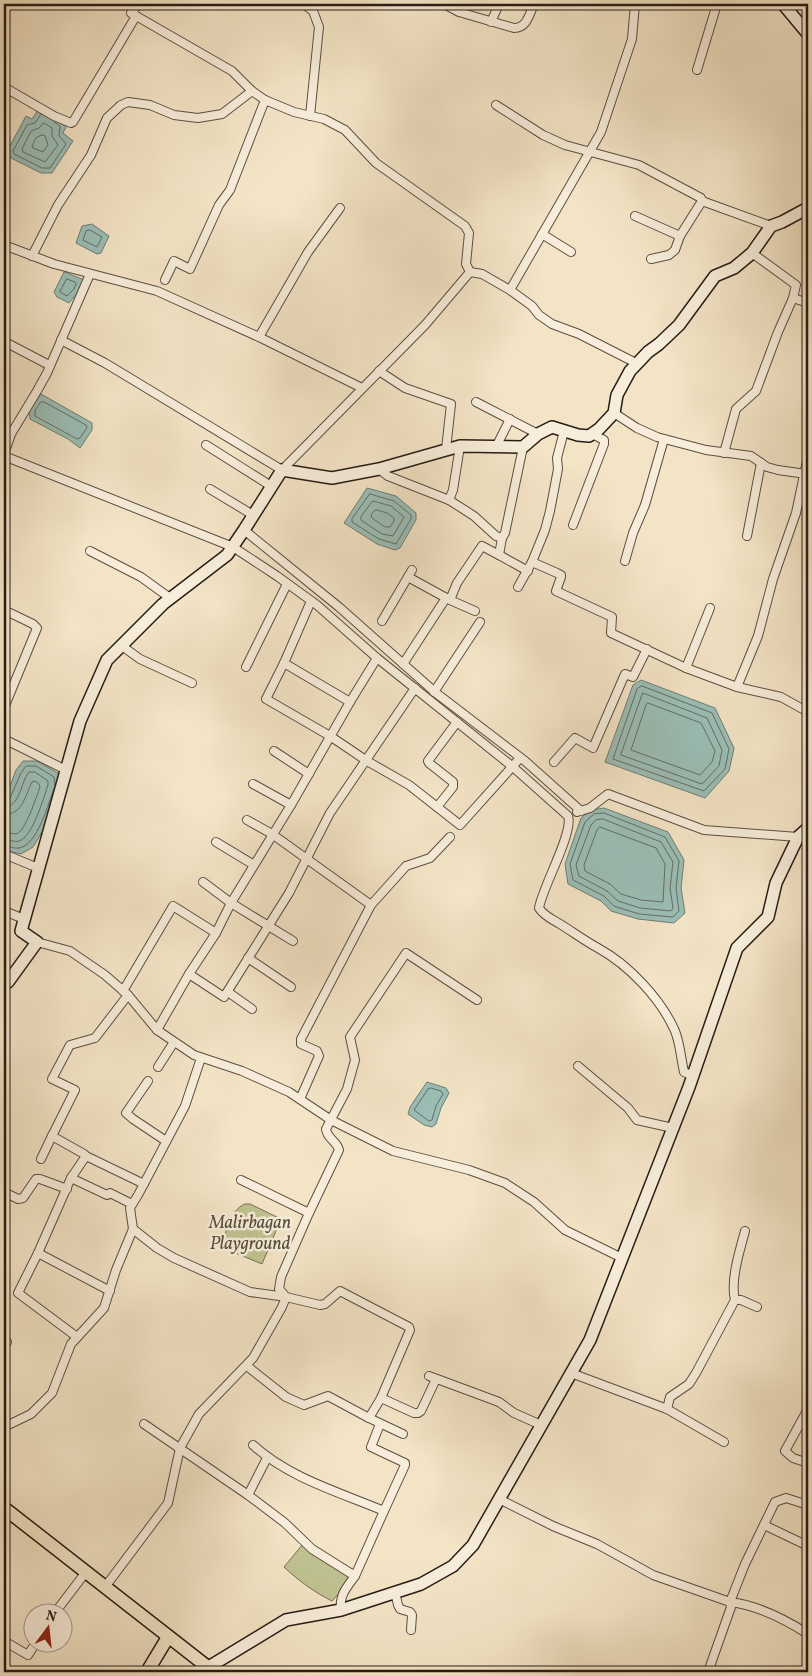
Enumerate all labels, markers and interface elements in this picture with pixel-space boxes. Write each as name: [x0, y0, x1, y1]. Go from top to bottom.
park label: Malirbagan Playground: [208, 1211, 291, 1257]
north arrow: [22, 1604, 72, 1654]
text: N: [44, 1606, 58, 1627]

